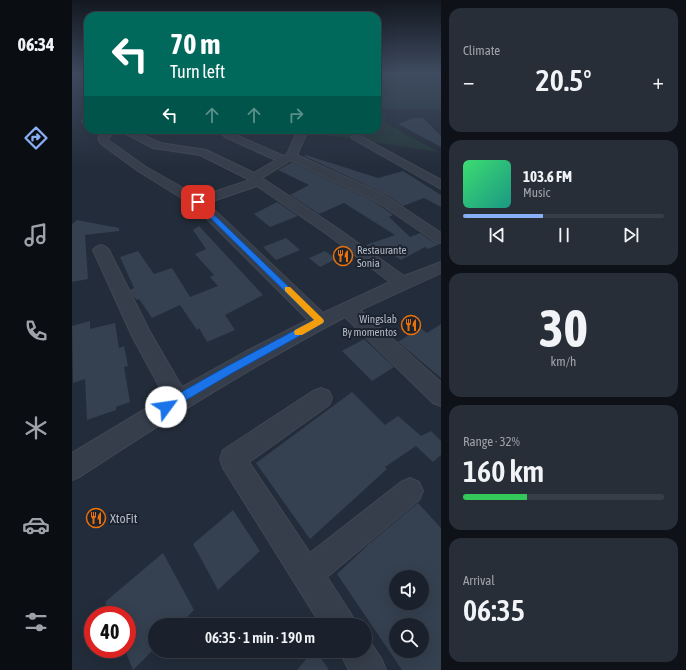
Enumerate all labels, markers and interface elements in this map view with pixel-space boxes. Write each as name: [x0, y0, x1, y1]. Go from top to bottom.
icon: left: [104, 28, 156, 80]
text: 70 m: [170, 28, 220, 60]
text: 06:34: [17, 34, 55, 55]
text: Climate: [463, 43, 500, 58]
text: Turn left: [170, 61, 225, 82]
text: 20.5°: [536, 63, 591, 97]
text: −: [463, 68, 474, 94]
text: +: [653, 68, 664, 94]
icon: left: [159, 104, 181, 126]
icon: ahead: [201, 104, 223, 126]
icon: ahead: [243, 104, 265, 126]
icon: right: [285, 104, 307, 126]
icon: directions: [22, 124, 50, 152]
text: 103.6 FM: [523, 168, 572, 185]
pin: [181, 185, 215, 219]
text: Music: [523, 185, 550, 200]
icon: arrive: [187, 191, 209, 213]
icon: music: [22, 221, 50, 249]
icon: previous: [486, 224, 508, 246]
icon: pause: [553, 224, 575, 246]
icon: next: [620, 224, 642, 246]
place label: Restaurante Sonia: [357, 244, 407, 269]
restaurant icon: Restaurante Sonia: [332, 245, 354, 267]
text: 30: [539, 298, 588, 358]
place label: Wingslab By momentos: [342, 313, 397, 338]
restaurant icon: Wingslab By momentos: [400, 314, 422, 336]
icon: phone: [22, 317, 50, 345]
text: km/h: [551, 354, 576, 369]
position arrow: [145, 386, 187, 428]
icon: climate: [22, 414, 50, 442]
text: Range · 32%: [463, 434, 520, 449]
text: 160 km: [463, 454, 544, 488]
restaurant icon: XtoFit: [85, 507, 107, 529]
icon: car: [22, 511, 50, 539]
place label: XtoFit: [110, 511, 138, 526]
map controls: [389, 570, 429, 658]
button: sound: [389, 570, 429, 610]
text: Arrival: [463, 573, 495, 588]
text: 06:35: [463, 593, 525, 627]
speed limit sign: 40: [84, 606, 136, 658]
icon: filters: [22, 608, 50, 636]
button: search: [389, 618, 429, 658]
text: 06:35 · 1 min · 190 m: [205, 629, 315, 646]

